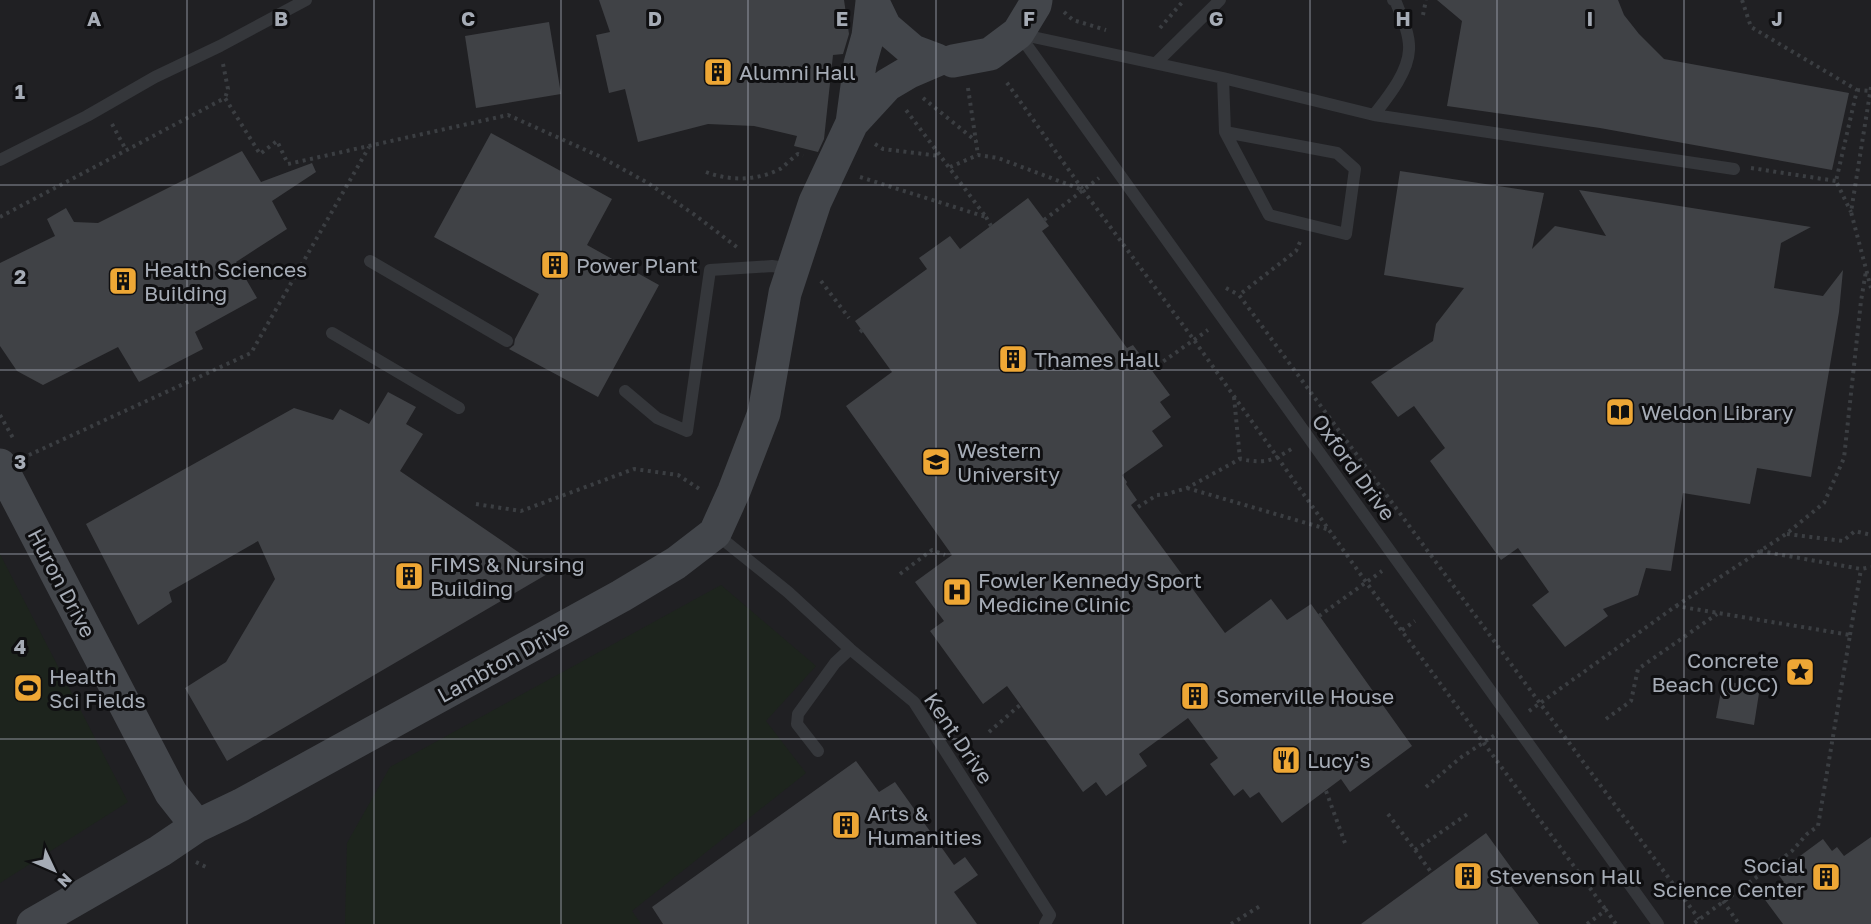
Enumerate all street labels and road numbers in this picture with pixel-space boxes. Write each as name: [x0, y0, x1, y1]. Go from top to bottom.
street label: Oxford Drive: [1307, 409, 1401, 525]
street label: Huron Drive: [22, 524, 102, 642]
street label: Lambton Drive: [433, 614, 573, 708]
street label: Kent Drive: [919, 687, 999, 789]

